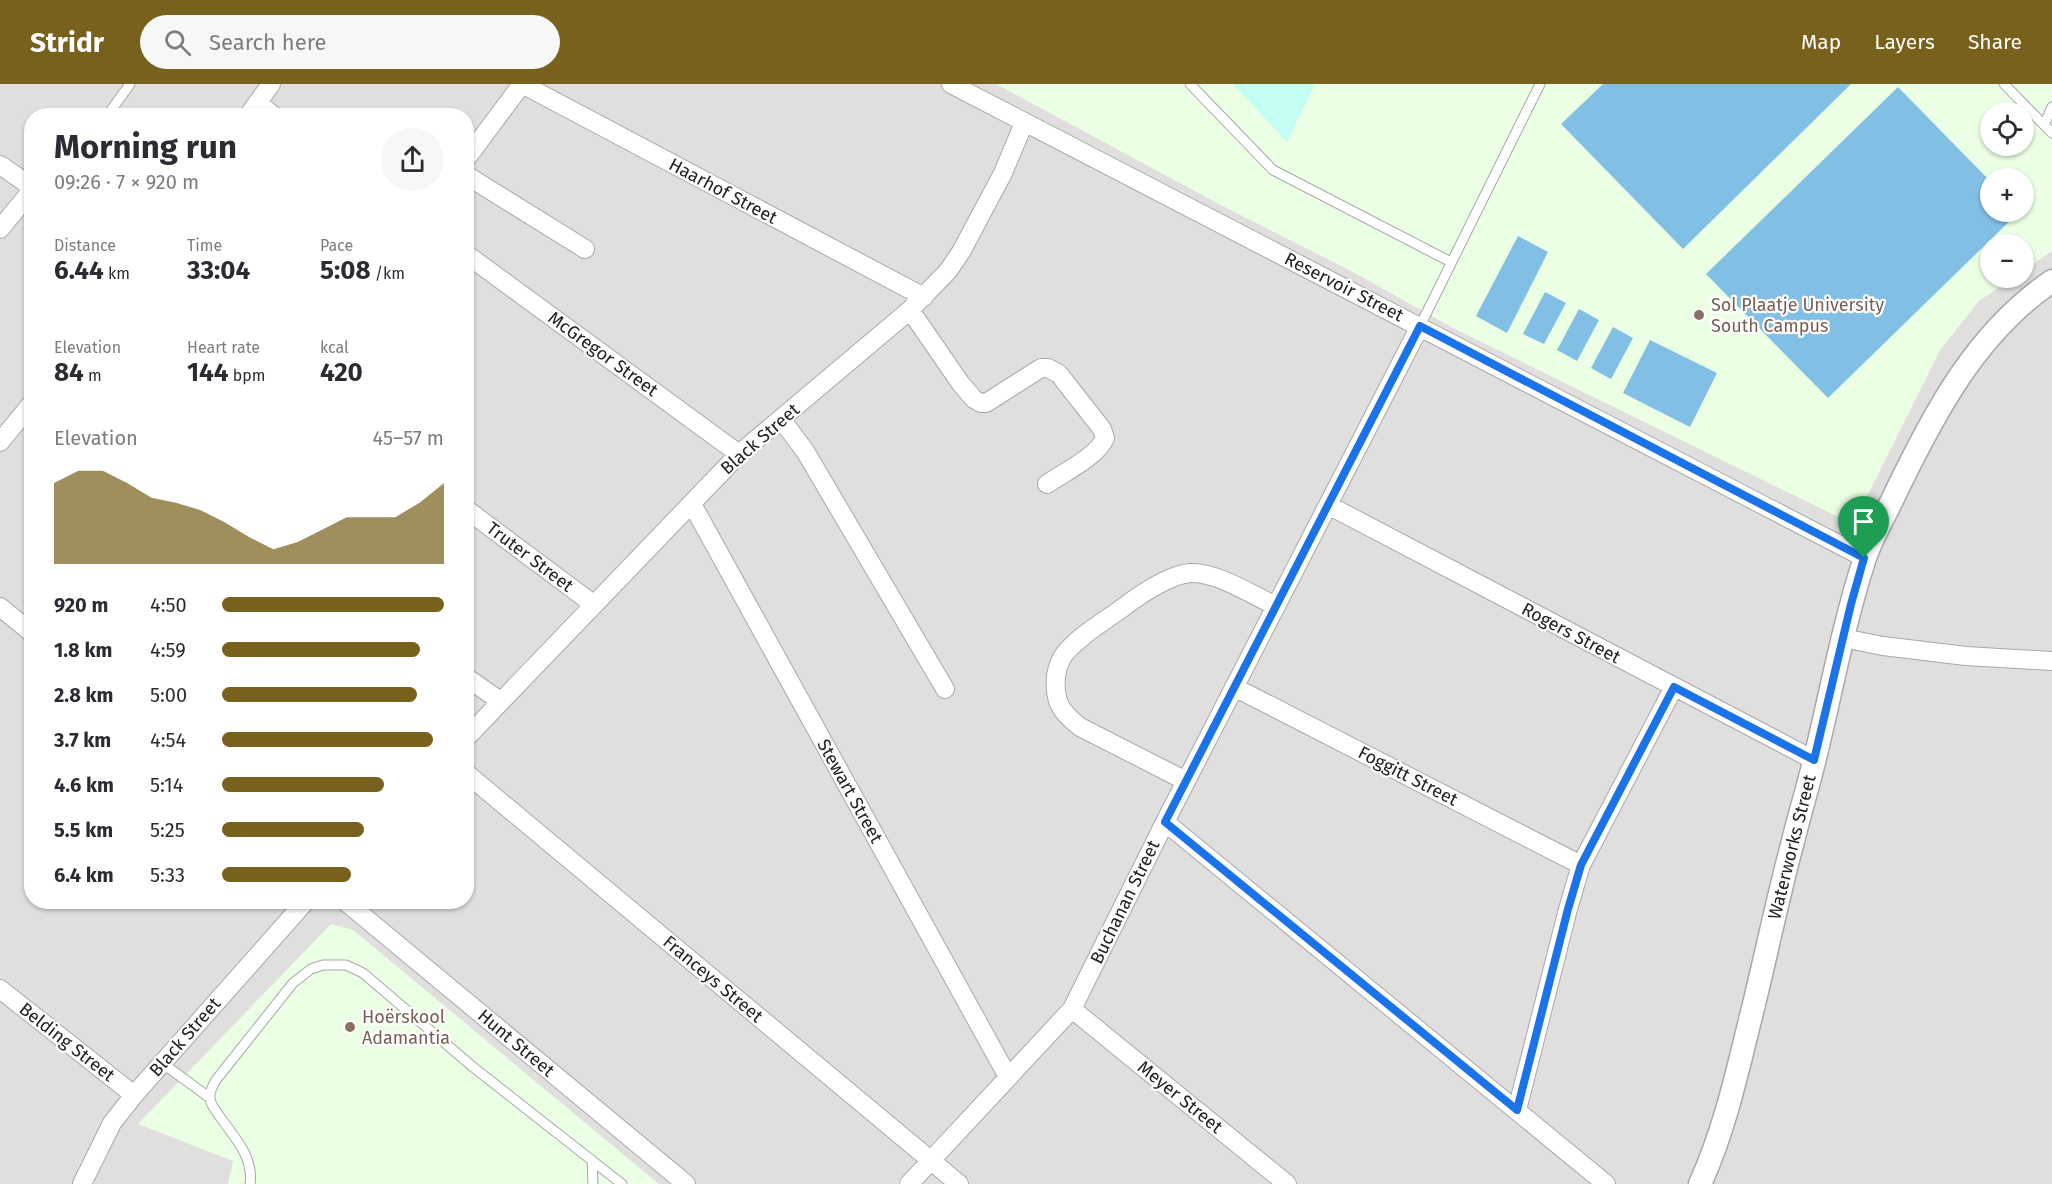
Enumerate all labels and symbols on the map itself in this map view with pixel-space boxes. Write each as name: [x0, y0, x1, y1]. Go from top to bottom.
street label: Haarhof Street: [665, 153, 781, 229]
street label: Reservoir Street: [1281, 248, 1408, 327]
place label: Sol Plaatje University South Campus: [1711, 294, 1884, 337]
street label: McGregor Street: [544, 307, 663, 401]
marker: Sol Plaatje University South Campus: [1692, 308, 1706, 322]
street label: Black Street: [716, 398, 804, 479]
pin: [1838, 496, 1889, 558]
street label: Truter Street: [482, 517, 578, 597]
street label: Rogers Street: [1518, 598, 1625, 668]
street label: Stewart Street: [812, 735, 888, 847]
street label: Foggitt Street: [1354, 741, 1462, 811]
street label: Waterworks Street: [1763, 772, 1821, 922]
street label: Buchanan Street: [1086, 836, 1165, 967]
street label: Franceys Street: [659, 931, 768, 1027]
street label: Black Street: [145, 993, 226, 1081]
street label: Belding Street: [15, 998, 120, 1086]
street label: Hunt Street: [473, 1005, 559, 1082]
place label: Hoërskool Adamantia: [362, 1006, 450, 1049]
marker: Hoërskool Adamantia: [343, 1020, 357, 1034]
street label: Meyer Street: [1133, 1056, 1227, 1138]

